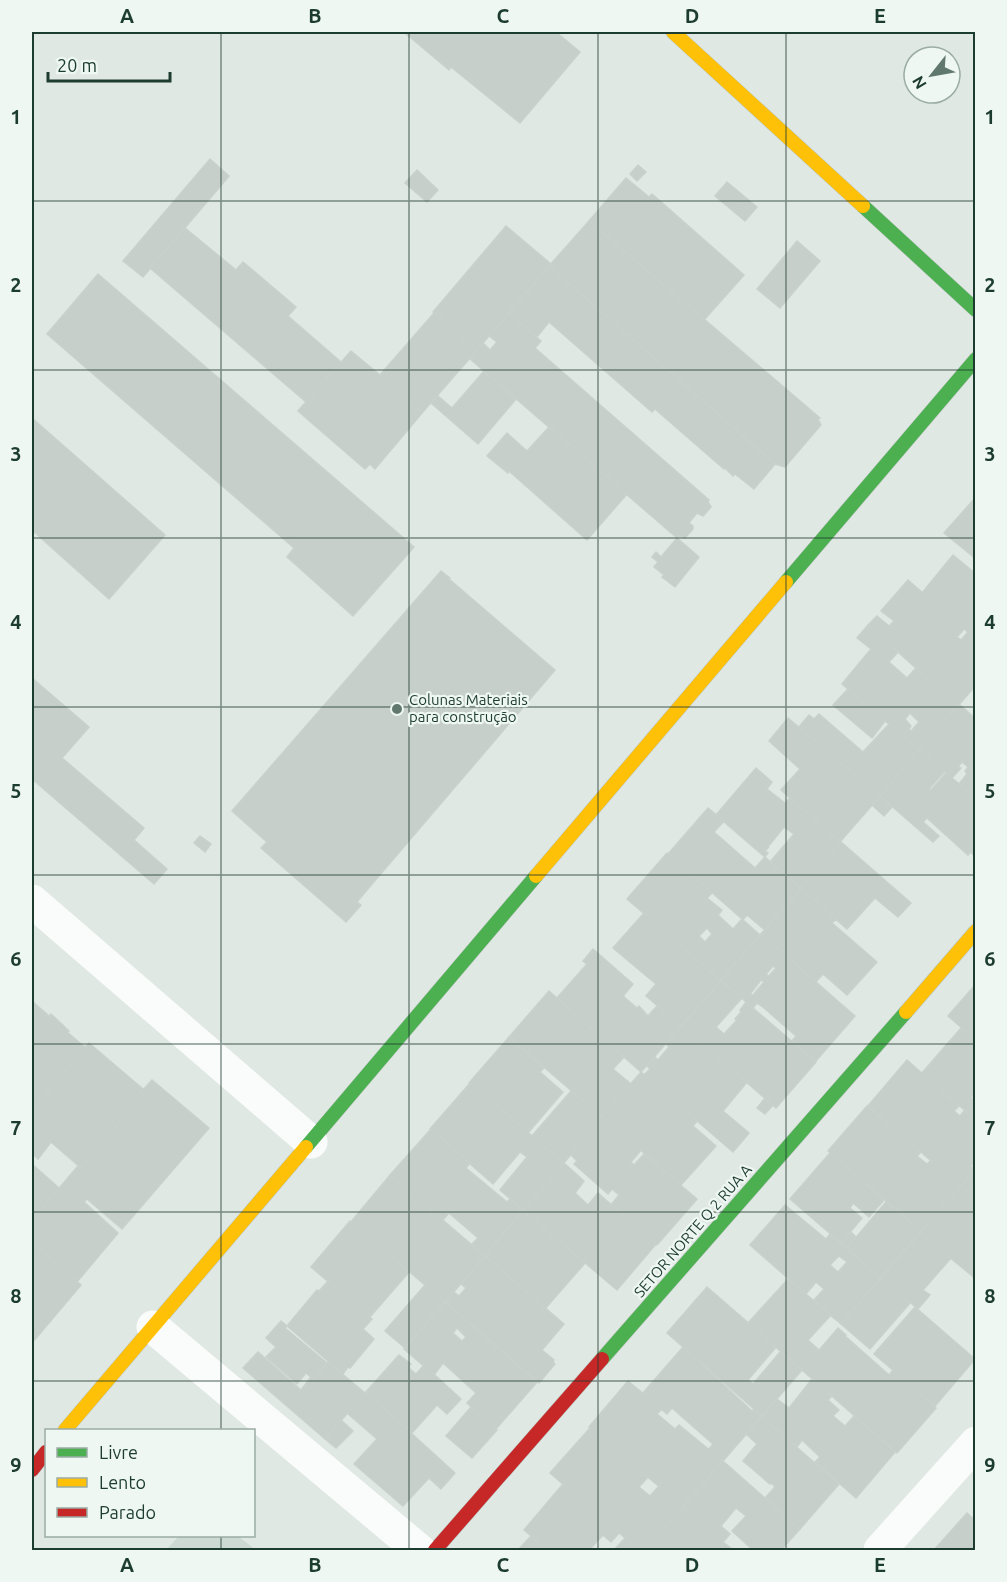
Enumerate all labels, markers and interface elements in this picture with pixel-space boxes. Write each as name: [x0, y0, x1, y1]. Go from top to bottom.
text: A: [120, 4, 134, 27]
text: B: [308, 4, 322, 27]
text: C: [497, 4, 510, 27]
text: D: [685, 4, 699, 27]
text: E: [874, 4, 886, 27]
scale bar: [48, 45, 170, 83]
north arrow: [902, 45, 962, 105]
text: 20 m: [57, 55, 97, 75]
text: N: [908, 73, 930, 92]
text: 1: [10, 105, 22, 128]
text: 1: [984, 105, 996, 128]
text: 2: [10, 273, 22, 296]
text: 2: [984, 273, 996, 296]
text: 3: [10, 442, 22, 465]
text: 3: [984, 442, 996, 465]
text: 4: [10, 610, 22, 633]
text: 4: [984, 610, 996, 633]
place label: Colunas Materiais para construção: [409, 691, 528, 725]
marker: Colunas Materiais para construção: [390, 702, 404, 716]
text: 5: [10, 779, 22, 802]
text: 5: [984, 779, 996, 802]
text: 6: [10, 947, 22, 970]
text: 6: [984, 947, 996, 970]
text: 7: [10, 1116, 22, 1139]
text: 7: [984, 1116, 996, 1139]
street label: SETOR NORTE Q 2 RUA A: [630, 1161, 755, 1300]
text: 8: [10, 1284, 22, 1307]
text: 8: [984, 1284, 996, 1307]
legend: [45, 1429, 255, 1537]
text: Livre: [99, 1442, 138, 1462]
text: 9: [10, 1453, 22, 1476]
text: 9: [984, 1453, 996, 1476]
text: Lento: [99, 1472, 146, 1492]
text: Parado: [99, 1502, 156, 1522]
text: A: [120, 1553, 134, 1576]
text: B: [308, 1553, 322, 1576]
text: C: [497, 1553, 510, 1576]
text: D: [685, 1553, 699, 1576]
text: E: [874, 1553, 886, 1576]

